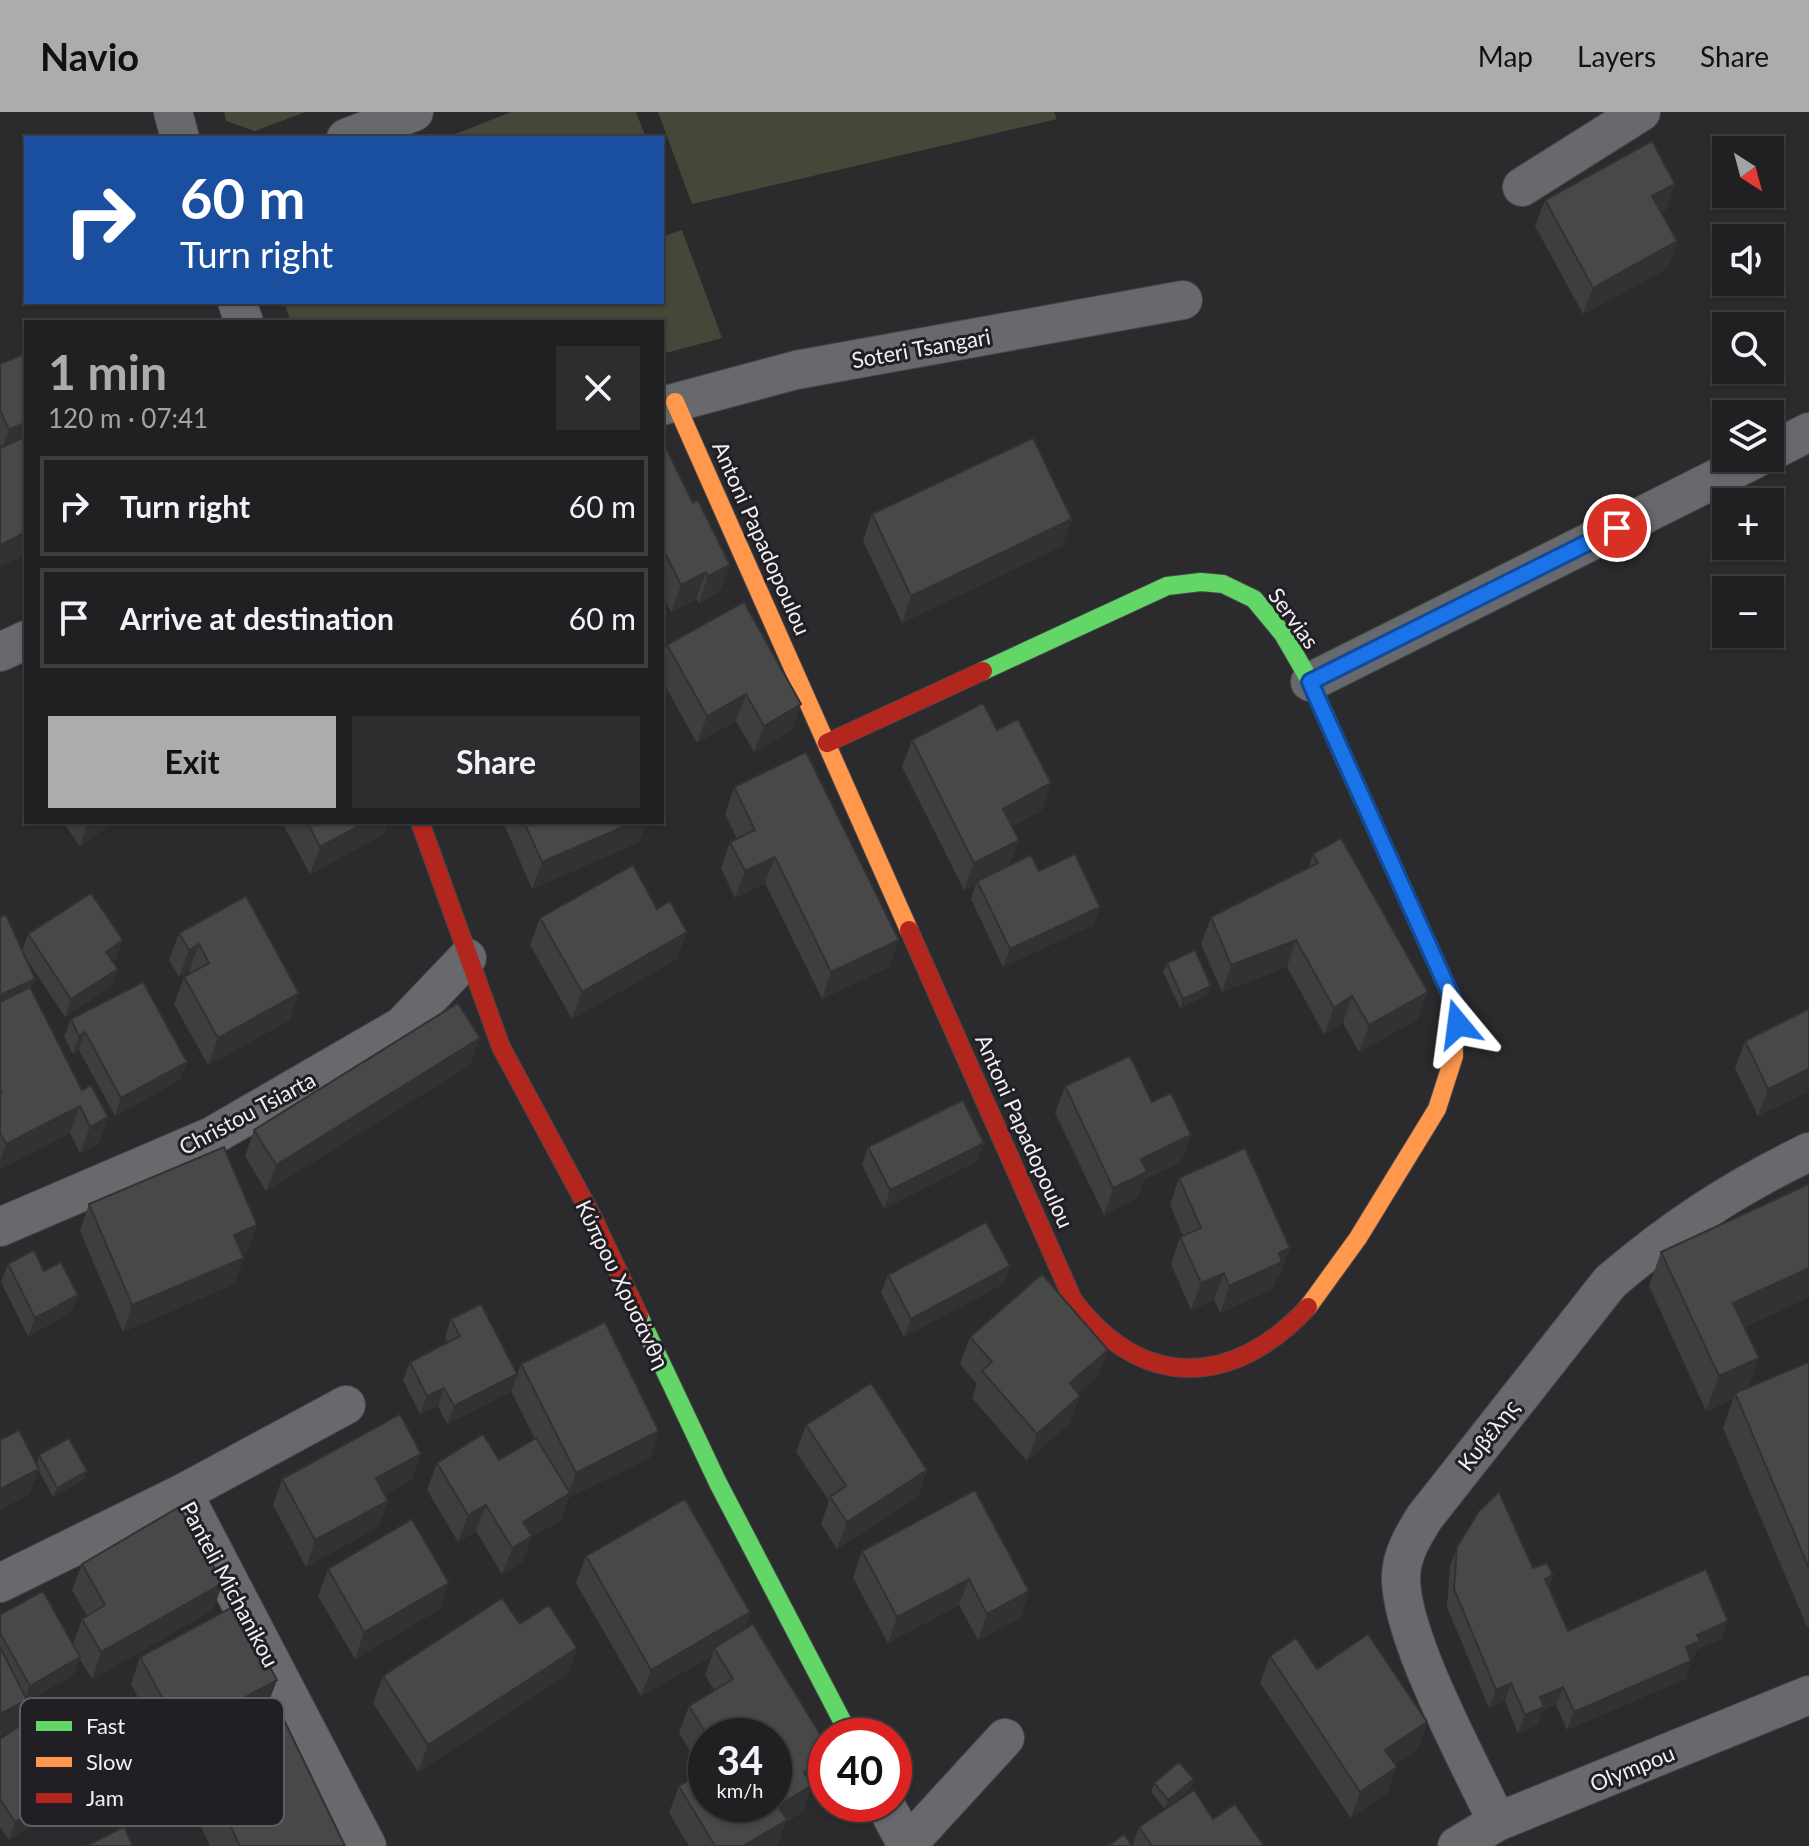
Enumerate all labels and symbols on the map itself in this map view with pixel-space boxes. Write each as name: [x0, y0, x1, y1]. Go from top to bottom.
north arrow: [1712, 136, 1784, 208]
street label: Soteri Tsangari: [849, 322, 993, 374]
street label: Antoni Papadopoulou: [707, 437, 817, 639]
pin: [1583, 494, 1651, 562]
street label: Servias: [1263, 582, 1325, 654]
position arrow: [1416, 982, 1500, 1066]
street label: Antoni Papadopoulou: [970, 1030, 1080, 1232]
street label: Christou Tsiarta: [174, 1066, 320, 1160]
street label: Κύπρου Χρυσάνθη: [570, 1195, 676, 1373]
street label: Κυβέλης: [1452, 1394, 1524, 1476]
street label: Panteli Michanikou: [175, 1497, 285, 1671]
legend: [20, 1698, 284, 1826]
text: Fast: [86, 1712, 125, 1739]
speed limit sign: 40: [808, 1718, 912, 1822]
street label: Olympou: [1586, 1739, 1678, 1797]
text: Slow: [86, 1748, 133, 1775]
text: Jam: [86, 1784, 124, 1811]

